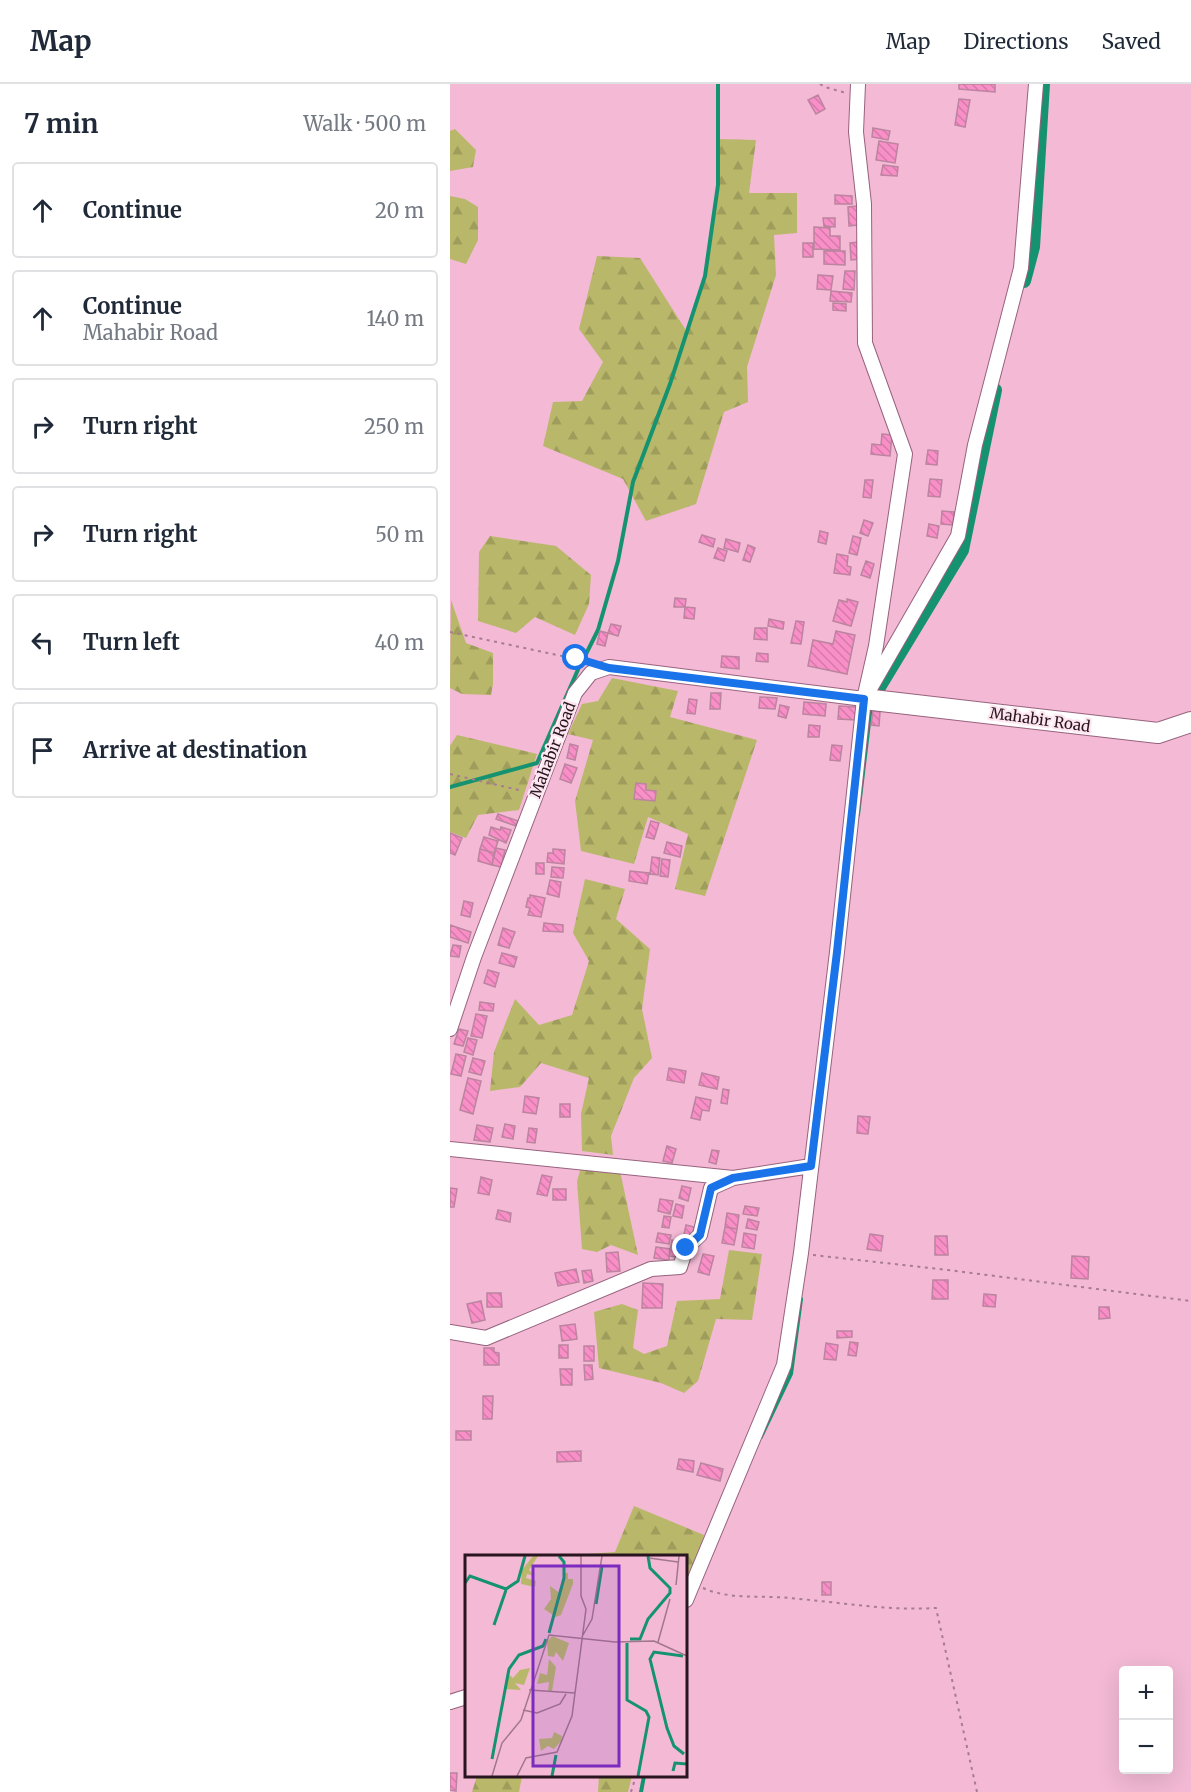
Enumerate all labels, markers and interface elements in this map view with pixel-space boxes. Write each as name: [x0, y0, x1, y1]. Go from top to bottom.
text: Map: [30, 23, 92, 59]
text: Map: [886, 28, 930, 55]
text: Directions: [963, 28, 1068, 55]
text: Saved: [1101, 28, 1161, 55]
text: 7 min: [24, 107, 98, 140]
text: Walk · 500 m: [303, 111, 426, 136]
icon: ahead: [26, 194, 59, 227]
text: Continue: [83, 196, 182, 224]
text: 20 m: [375, 198, 424, 223]
text: Continue: [83, 292, 182, 320]
icon: ahead: [26, 302, 59, 335]
text: 140 m: [367, 306, 424, 331]
text: Mahabir Road: [83, 320, 218, 345]
icon: right: [26, 410, 59, 443]
text: Turn right: [83, 412, 197, 440]
text: 250 m: [364, 414, 424, 439]
icon: right: [26, 518, 59, 551]
text: Turn right: [83, 520, 197, 548]
text: 50 m: [375, 522, 424, 547]
icon: left: [26, 626, 59, 659]
text: Turn left: [83, 628, 180, 656]
text: 40 m: [374, 630, 424, 655]
route start: [562, 644, 588, 670]
street label: Mahabir Road: [526, 699, 580, 800]
street label: Mahabir Road: [989, 703, 1092, 736]
icon: arrive: [26, 734, 59, 767]
text: Arrive at destination: [83, 736, 307, 764]
route end: [672, 1234, 698, 1260]
inset map: [465, 1555, 687, 1777]
map controls: [1119, 1666, 1173, 1774]
button: +: [1119, 1666, 1173, 1720]
button: −: [1119, 1720, 1173, 1774]

